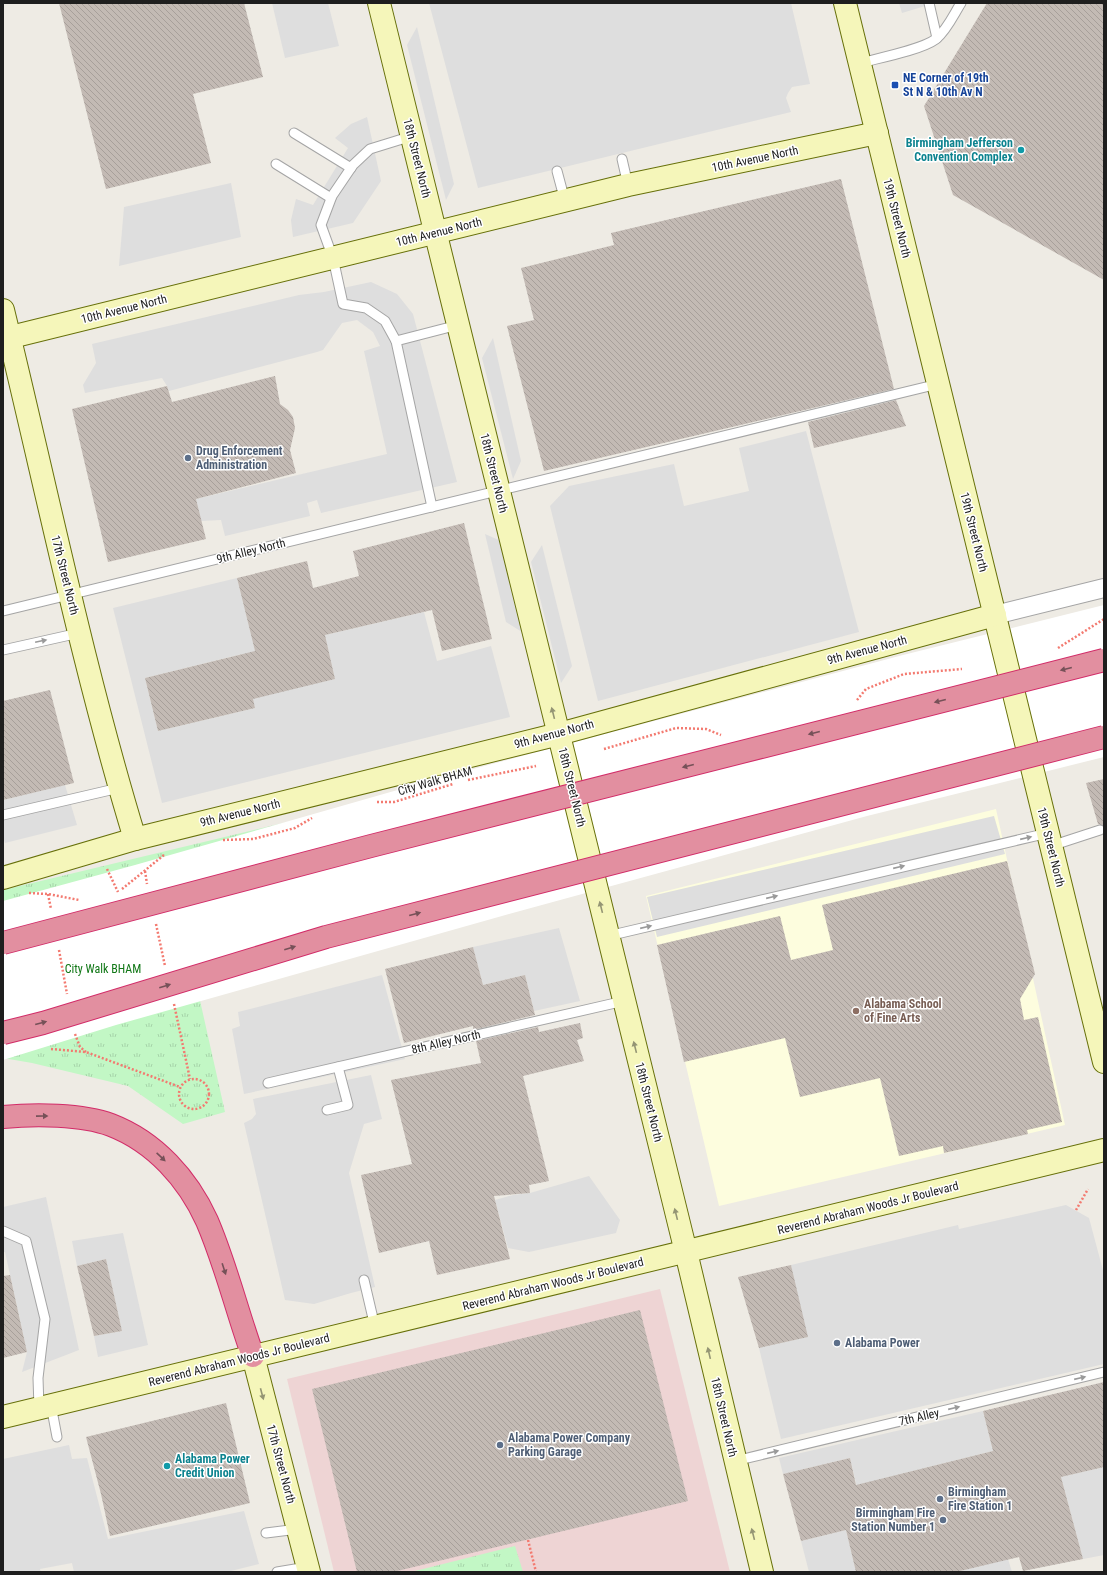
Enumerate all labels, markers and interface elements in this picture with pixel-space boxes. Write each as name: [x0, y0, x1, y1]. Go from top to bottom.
place label: NE Corner of 19th St N & 10th Av N: [903, 71, 989, 99]
marker: NE Corner of 19th St N & 10th Av N: [890, 80, 900, 90]
street label: 18th Street North: [400, 117, 434, 199]
place label: Birmingham Jefferson Convention Complex: [906, 136, 1014, 164]
street label: 10th Avenue North: [710, 143, 800, 175]
marker: Birmingham Jefferson Convention Complex: [1016, 145, 1026, 155]
street label: 19th Street North: [880, 177, 914, 259]
street label: 10th Avenue North: [395, 215, 484, 249]
street label: 10th Avenue North: [80, 292, 169, 326]
street label: 18th Street North: [477, 432, 511, 514]
place label: Drug Enforcement Administration: [196, 444, 283, 472]
marker: Drug Enforcement Administration: [183, 453, 193, 463]
street label: 19th Street North: [957, 491, 991, 573]
street label: 17th Street North: [48, 534, 82, 616]
street label: 9th Alley North: [215, 536, 287, 566]
street label: 9th Avenue North: [826, 633, 909, 667]
one-way arrow: [35, 638, 47, 644]
one-way arrow: [1060, 666, 1072, 672]
one-way arrow: [934, 699, 946, 705]
one-way arrow: [550, 706, 556, 719]
street label: 9th Avenue North: [513, 717, 596, 751]
one-way arrow: [808, 731, 820, 737]
street label: 18th Street North: [555, 746, 589, 828]
one-way arrow: [682, 763, 695, 769]
street label: City Walk BHAM: [396, 764, 474, 798]
street label: 9th Avenue North: [198, 796, 282, 830]
street label: 19th Street North: [1034, 806, 1068, 888]
one-way arrow: [1019, 834, 1032, 840]
one-way arrow: [893, 864, 905, 870]
one-way arrow: [766, 894, 779, 900]
one-way arrow: [598, 901, 604, 913]
one-way arrow: [409, 911, 422, 917]
one-way arrow: [640, 923, 652, 929]
one-way arrow: [284, 945, 296, 951]
park label: City Walk BHAM: [65, 962, 141, 976]
one-way arrow: [160, 983, 172, 989]
place label: Alabama School of Fine Arts: [864, 997, 942, 1025]
marker: Alabama School of Fine Arts: [851, 1006, 861, 1016]
one-way arrow: [35, 1020, 47, 1026]
street label: 8th Alley North: [410, 1027, 482, 1057]
one-way arrow: [632, 1040, 638, 1053]
street label: 18th Street North: [632, 1061, 666, 1143]
one-way arrow: [36, 1113, 49, 1119]
one-way arrow: [156, 1152, 166, 1162]
street label: Reverend Abraham Woods Jr Boulevard: [776, 1179, 960, 1237]
one-way arrow: [673, 1207, 679, 1220]
street label: Reverend Abraham Woods Jr Boulevard: [461, 1255, 645, 1313]
one-way arrow: [221, 1263, 227, 1275]
street label: Reverend Abraham Woods Jr Boulevard: [147, 1331, 331, 1389]
place label: Alabama Power: [845, 1336, 920, 1350]
marker: Alabama Power: [832, 1338, 842, 1348]
one-way arrow: [706, 1347, 712, 1359]
one-way arrow: [1074, 1375, 1086, 1381]
street label: 18th Street North: [708, 1376, 740, 1459]
one-way arrow: [260, 1388, 266, 1400]
one-way arrow: [947, 1405, 960, 1411]
street label: 7th Alley: [897, 1406, 941, 1428]
street label: 17th Street North: [264, 1423, 298, 1505]
place label: Alabama Power Company Parking Garage: [508, 1431, 631, 1459]
marker: Alabama Power Company Parking Garage: [495, 1440, 505, 1450]
one-way arrow: [766, 1448, 779, 1454]
place label: Alabama Power Credit Union: [175, 1452, 250, 1480]
marker: Alabama Power Credit Union: [162, 1461, 172, 1471]
place label: Birmingham Fire Station 1: [948, 1485, 1012, 1513]
marker: Birmingham Fire Station 1: [935, 1494, 945, 1504]
place label: Birmingham Fire Station Number 1: [851, 1506, 935, 1534]
marker: Birmingham Fire Station Number 1: [938, 1515, 948, 1525]
one-way arrow: [750, 1528, 756, 1540]

